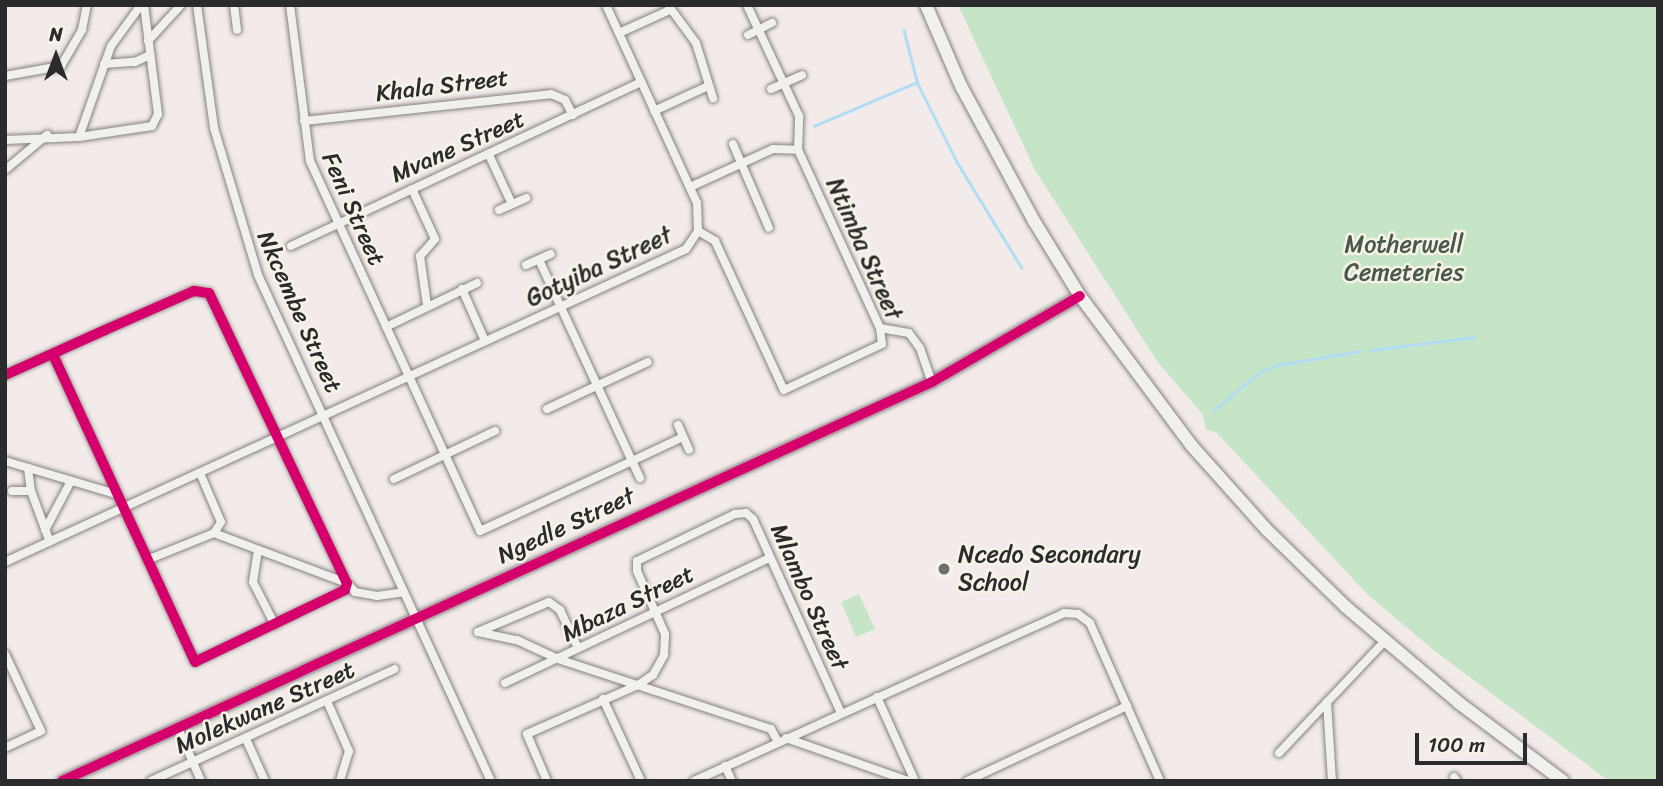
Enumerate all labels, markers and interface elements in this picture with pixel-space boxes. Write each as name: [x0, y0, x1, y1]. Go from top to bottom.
text: N: [49, 18, 63, 51]
north arrow: [21, 21, 91, 91]
street label: Khala Street: [374, 64, 510, 108]
street label: Mvane Street: [386, 105, 530, 189]
street label: Feni Street: [315, 148, 391, 270]
street label: Ntimba Street: [820, 173, 908, 325]
street label: Gotyiba Street: [522, 221, 676, 313]
street label: Nkcembe Street: [251, 227, 347, 397]
park label: Motherwell Cemeteries: [1344, 231, 1464, 287]
street label: Ngedle Street: [492, 481, 640, 571]
street label: Mlambo Street: [764, 519, 854, 675]
place label: Ncedo Secondary School: [958, 541, 1142, 597]
street label: Mbaza Street: [557, 559, 699, 649]
marker: Ncedo Secondary School: [936, 561, 952, 577]
street label: Molekwane Street: [171, 655, 359, 761]
scale bar: [1418, 720, 1530, 764]
text: 100 m: [1428, 726, 1485, 764]

